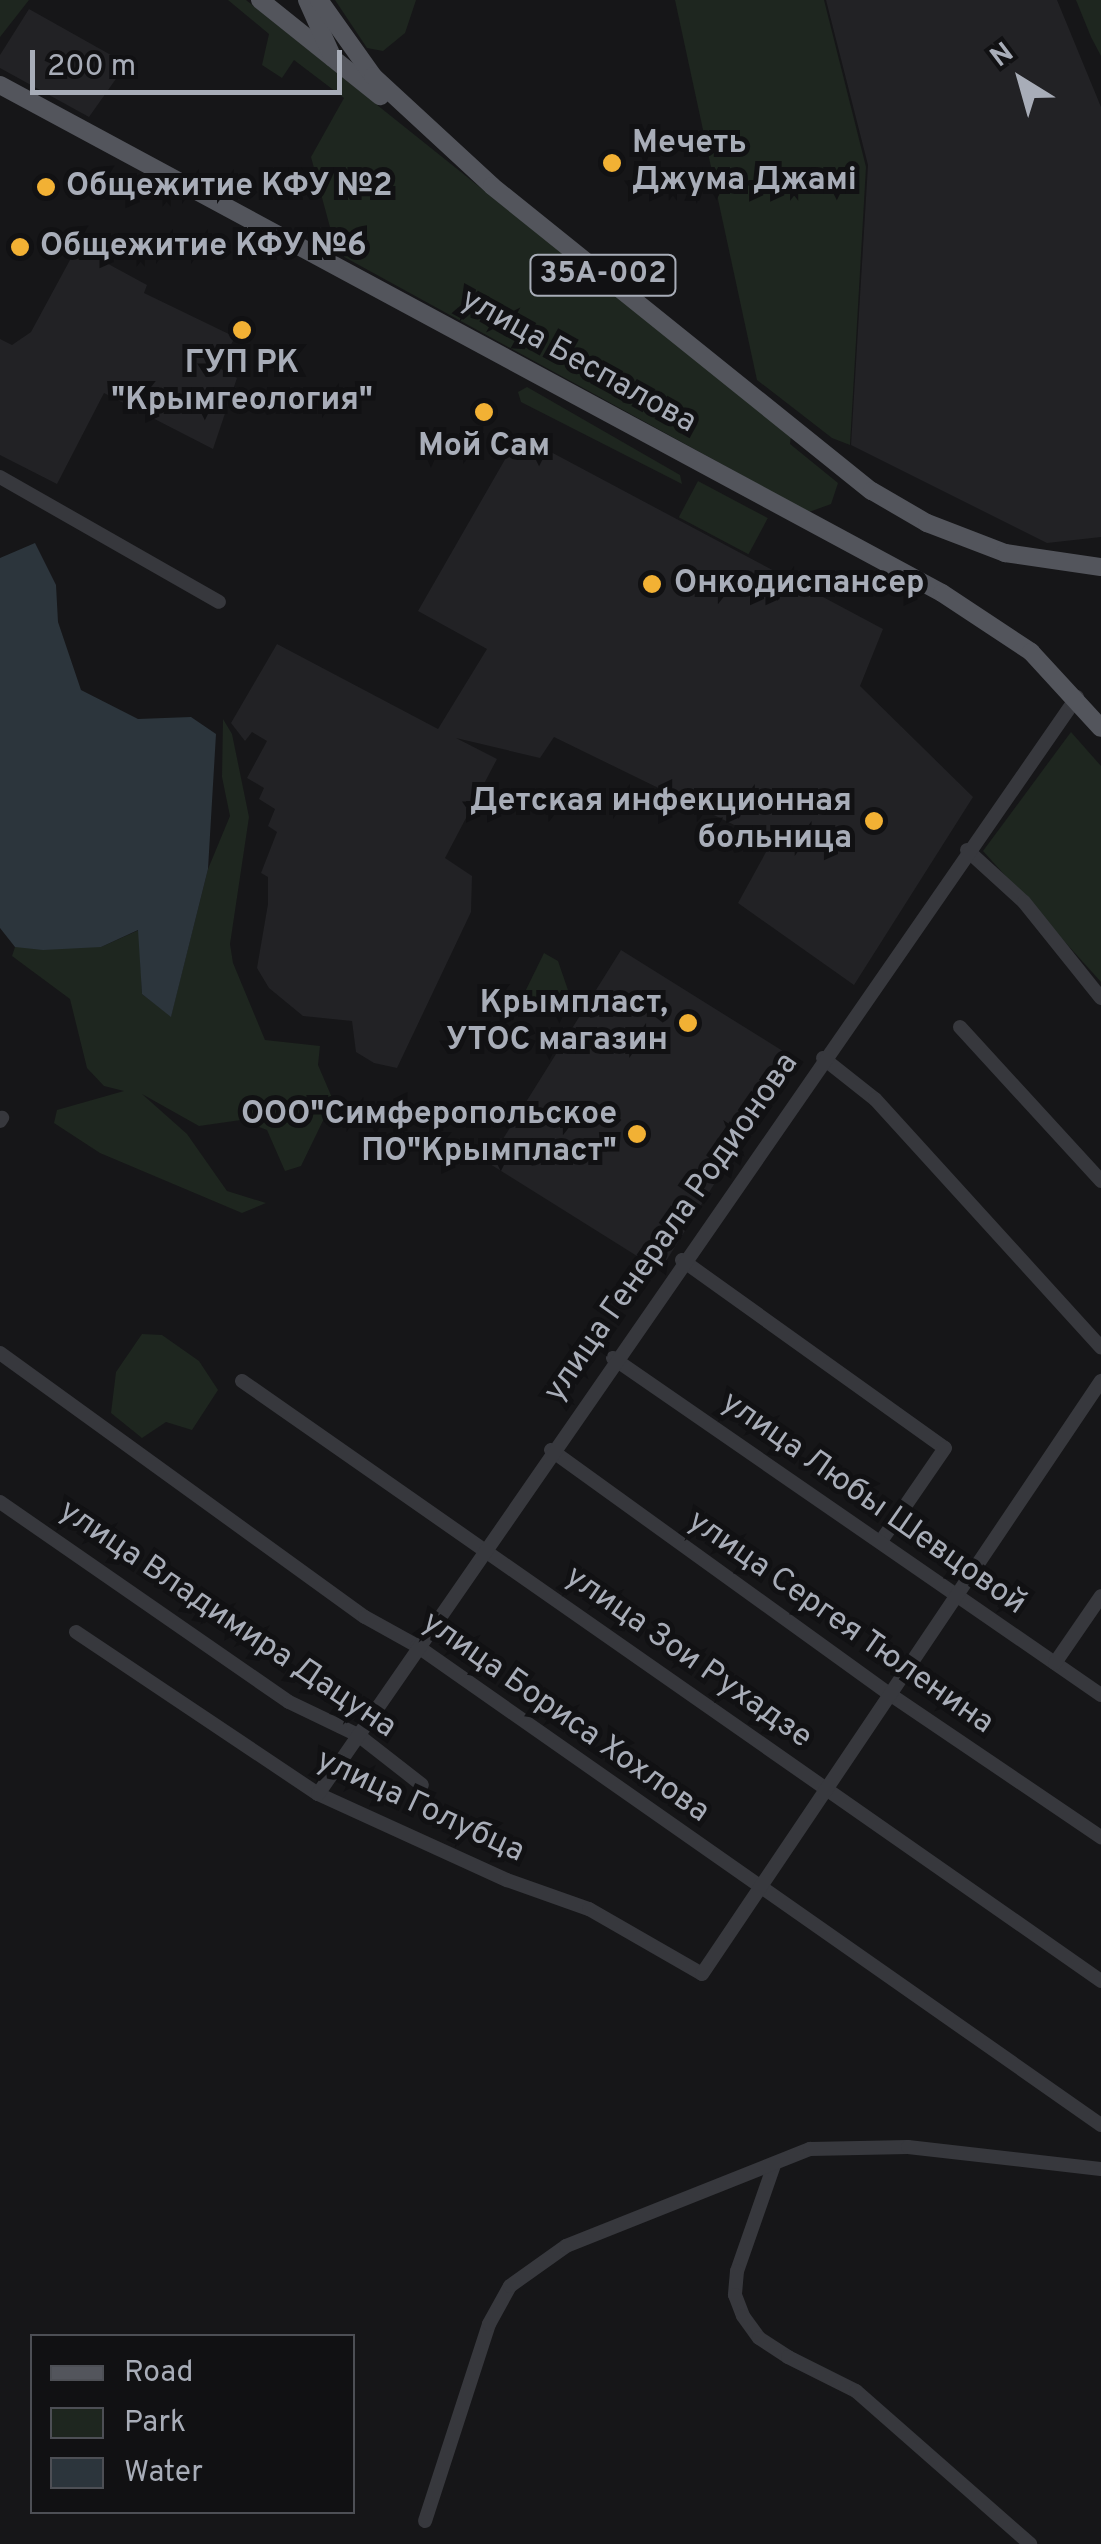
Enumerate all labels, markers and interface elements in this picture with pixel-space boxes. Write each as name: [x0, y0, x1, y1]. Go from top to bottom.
scale bar: [35, 30, 348, 92]
north arrow: [971, 30, 1071, 130]
text: N: [984, 36, 1022, 76]
text: 200 m: [47, 49, 136, 86]
place label: Мечеть Джума Джамі: [632, 126, 857, 201]
marker: Мечеть Джума Джамі: [601, 152, 623, 174]
place label: Общежитие КФУ №2: [66, 168, 394, 206]
marker: Общежитие КФУ №2: [35, 176, 57, 198]
place label: Общежитие КФУ №6: [40, 228, 368, 266]
marker: Общежитие КФУ №6: [9, 236, 31, 258]
road number: 35А-002: [528, 250, 678, 300]
street label: улица Беспалова: [454, 281, 702, 443]
marker: ГУП РК "Крымгеология": [231, 319, 253, 341]
place label: ГУП РК "Крымгеология": [111, 346, 373, 421]
marker: Мой Сам: [473, 401, 495, 423]
place label: Мой Сам: [418, 428, 550, 466]
place label: Онкодиспансер: [674, 565, 925, 603]
marker: Онкодиспансер: [639, 571, 665, 597]
place label: Детская инфекционная больница: [470, 784, 852, 859]
marker: Детская инфекционная больница: [861, 808, 887, 834]
place label: Крымпласт, УТОС магазин: [446, 986, 668, 1061]
marker: Крымпласт, УТОС магазин: [677, 1012, 699, 1034]
street label: улица Генерала Родионова: [537, 1046, 807, 1410]
place label: ООО"Симферопольское ПО"Крымпласт": [241, 1097, 617, 1172]
marker: ООО"Симферопольское ПО"Крымпласт": [626, 1123, 648, 1145]
street label: улица Любы Шевцовой: [713, 1384, 1033, 1624]
street label: улица Владимира Дацуна: [51, 1493, 403, 1747]
street label: улица Сергея Тюленина: [679, 1502, 1001, 1744]
street label: улица Зои Рухадзе: [557, 1558, 819, 1758]
street label: улица Бориса Хохлова: [414, 1604, 716, 1832]
street label: улица Голубца: [310, 1742, 530, 1872]
legend: [30, 2334, 355, 2514]
text: Road: [124, 2355, 193, 2392]
text: Park: [124, 2405, 186, 2442]
text: Water: [124, 2455, 203, 2492]

